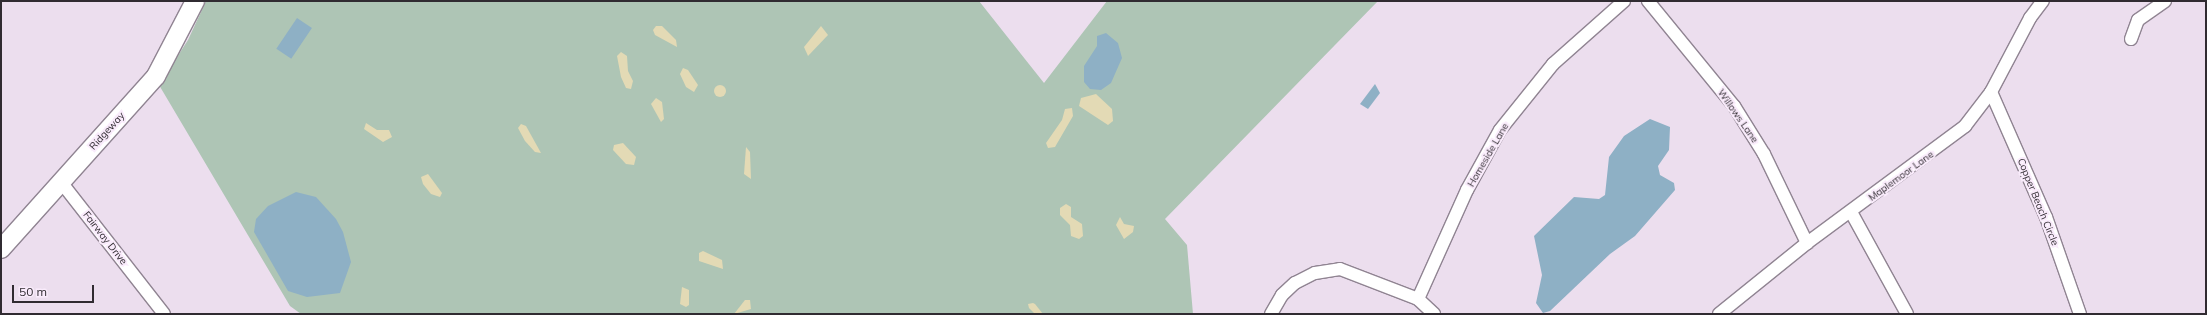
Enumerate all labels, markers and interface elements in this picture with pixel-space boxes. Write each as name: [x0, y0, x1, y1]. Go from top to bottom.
street label: Willows Lane: [1715, 87, 1761, 145]
street label: Ridgeway: [87, 110, 127, 152]
street label: Homeside Lane: [1465, 121, 1511, 189]
street label: Maplemoor Lane: [1866, 148, 1936, 204]
street label: Copper Beach Circle: [2015, 157, 2061, 247]
street label: Fairway Drive: [80, 209, 130, 267]
scale bar: [14, 277, 96, 303]
text: 50 m: [19, 284, 47, 299]

